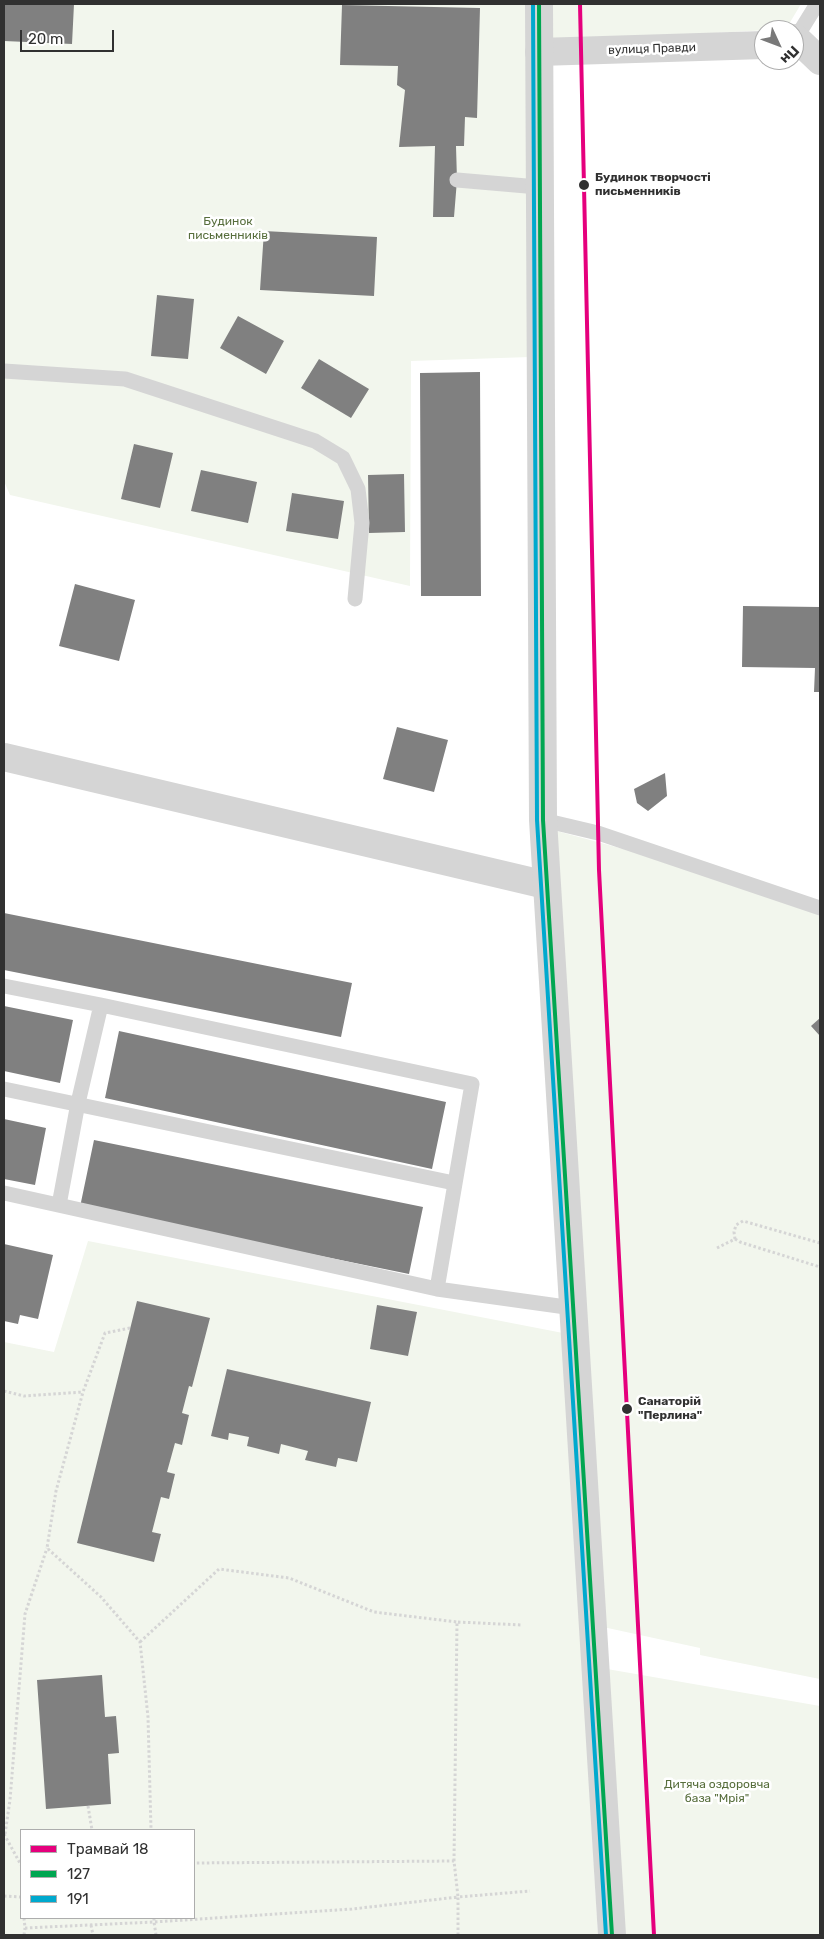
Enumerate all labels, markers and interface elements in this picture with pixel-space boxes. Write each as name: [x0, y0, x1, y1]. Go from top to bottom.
scale bar: [22, 20, 116, 52]
north arrow: [754, 20, 804, 70]
text: 20 m: [28, 30, 63, 48]
street label: вулиця Правди: [608, 40, 696, 58]
text: Пн: [777, 42, 802, 68]
place label: Будинок творчості письменників: [595, 171, 711, 199]
marker: Будинок творчості письменників: [577, 178, 591, 192]
park label: Будинок письменників: [188, 215, 268, 243]
place label: Санаторій "Перлина": [638, 1395, 702, 1423]
marker: Санаторій "Перлина": [620, 1402, 634, 1416]
park label: Дитяча оздоровча база "Мрія": [664, 1778, 770, 1806]
legend: [20, 1829, 195, 1919]
text: Трамвай 18: [67, 1840, 149, 1858]
text: 127: [67, 1865, 90, 1883]
text: 191: [67, 1890, 89, 1908]

